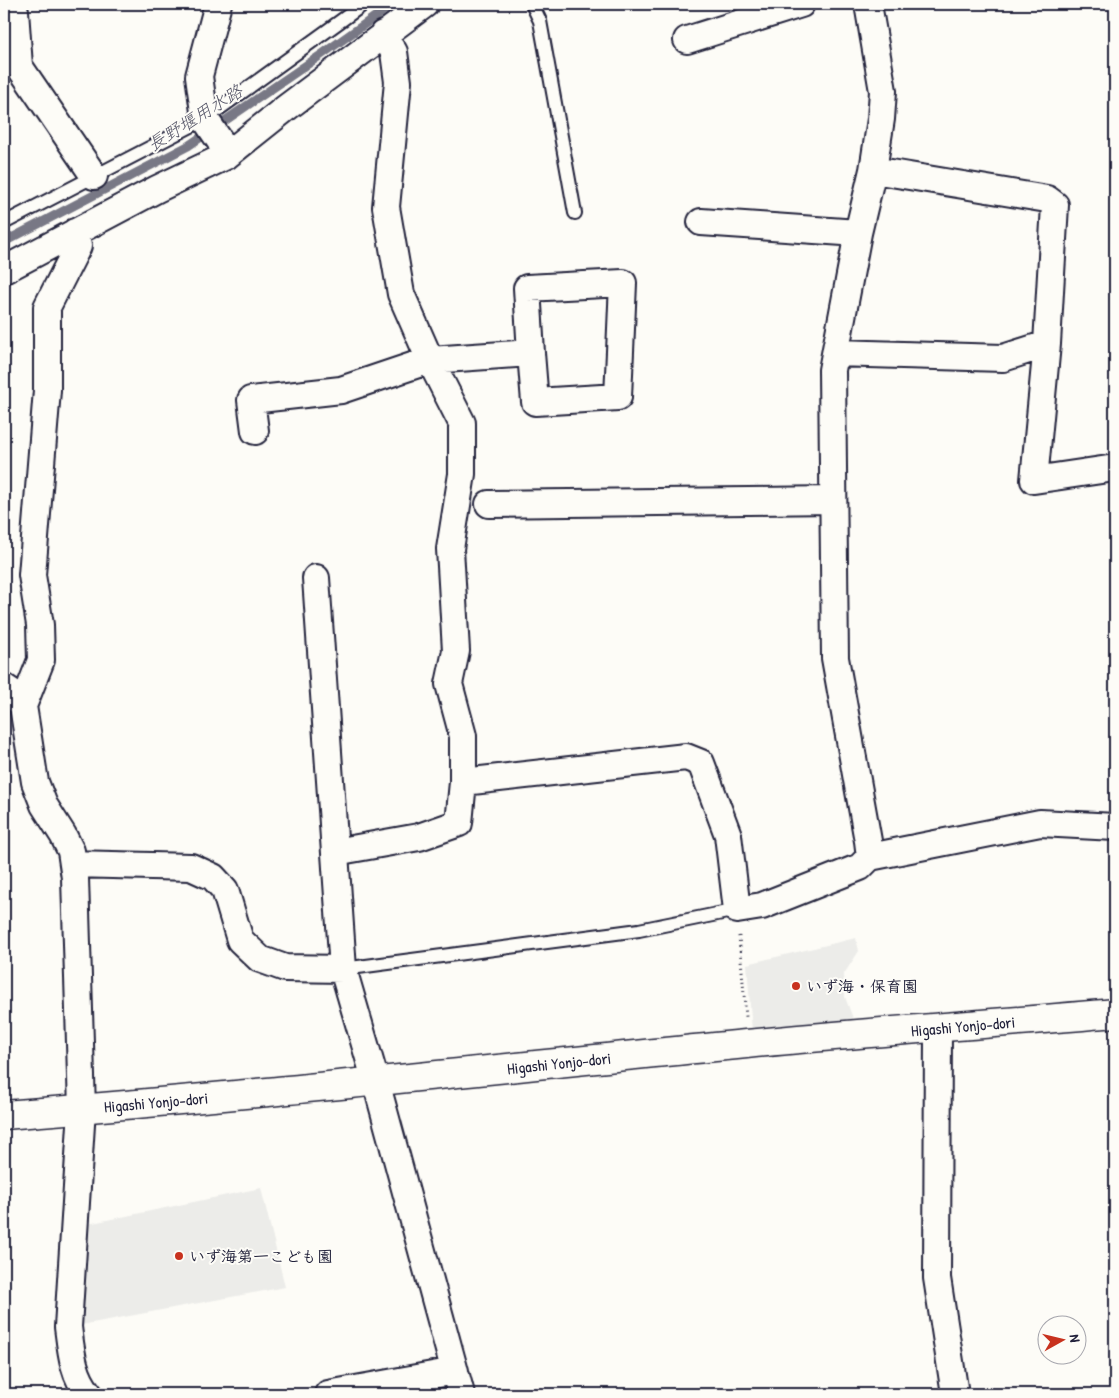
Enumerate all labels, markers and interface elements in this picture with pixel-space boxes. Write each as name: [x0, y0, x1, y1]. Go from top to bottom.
water label: 長野堰用水路: [142, 78, 248, 157]
place label: いず海・保育園: [806, 975, 918, 997]
marker: いず海・保育園: [790, 980, 802, 992]
street label: Higashi Yonjo-dori: [910, 1010, 1016, 1042]
street label: Higashi Yonjo-dori: [506, 1047, 612, 1079]
street label: Higashi Yonjo-dori: [103, 1086, 209, 1118]
place label: いず海第一こども園: [189, 1245, 333, 1267]
marker: いず海第一こども園: [173, 1250, 185, 1262]
north arrow: [1036, 1316, 1086, 1366]
text: N: [1065, 1333, 1085, 1344]

